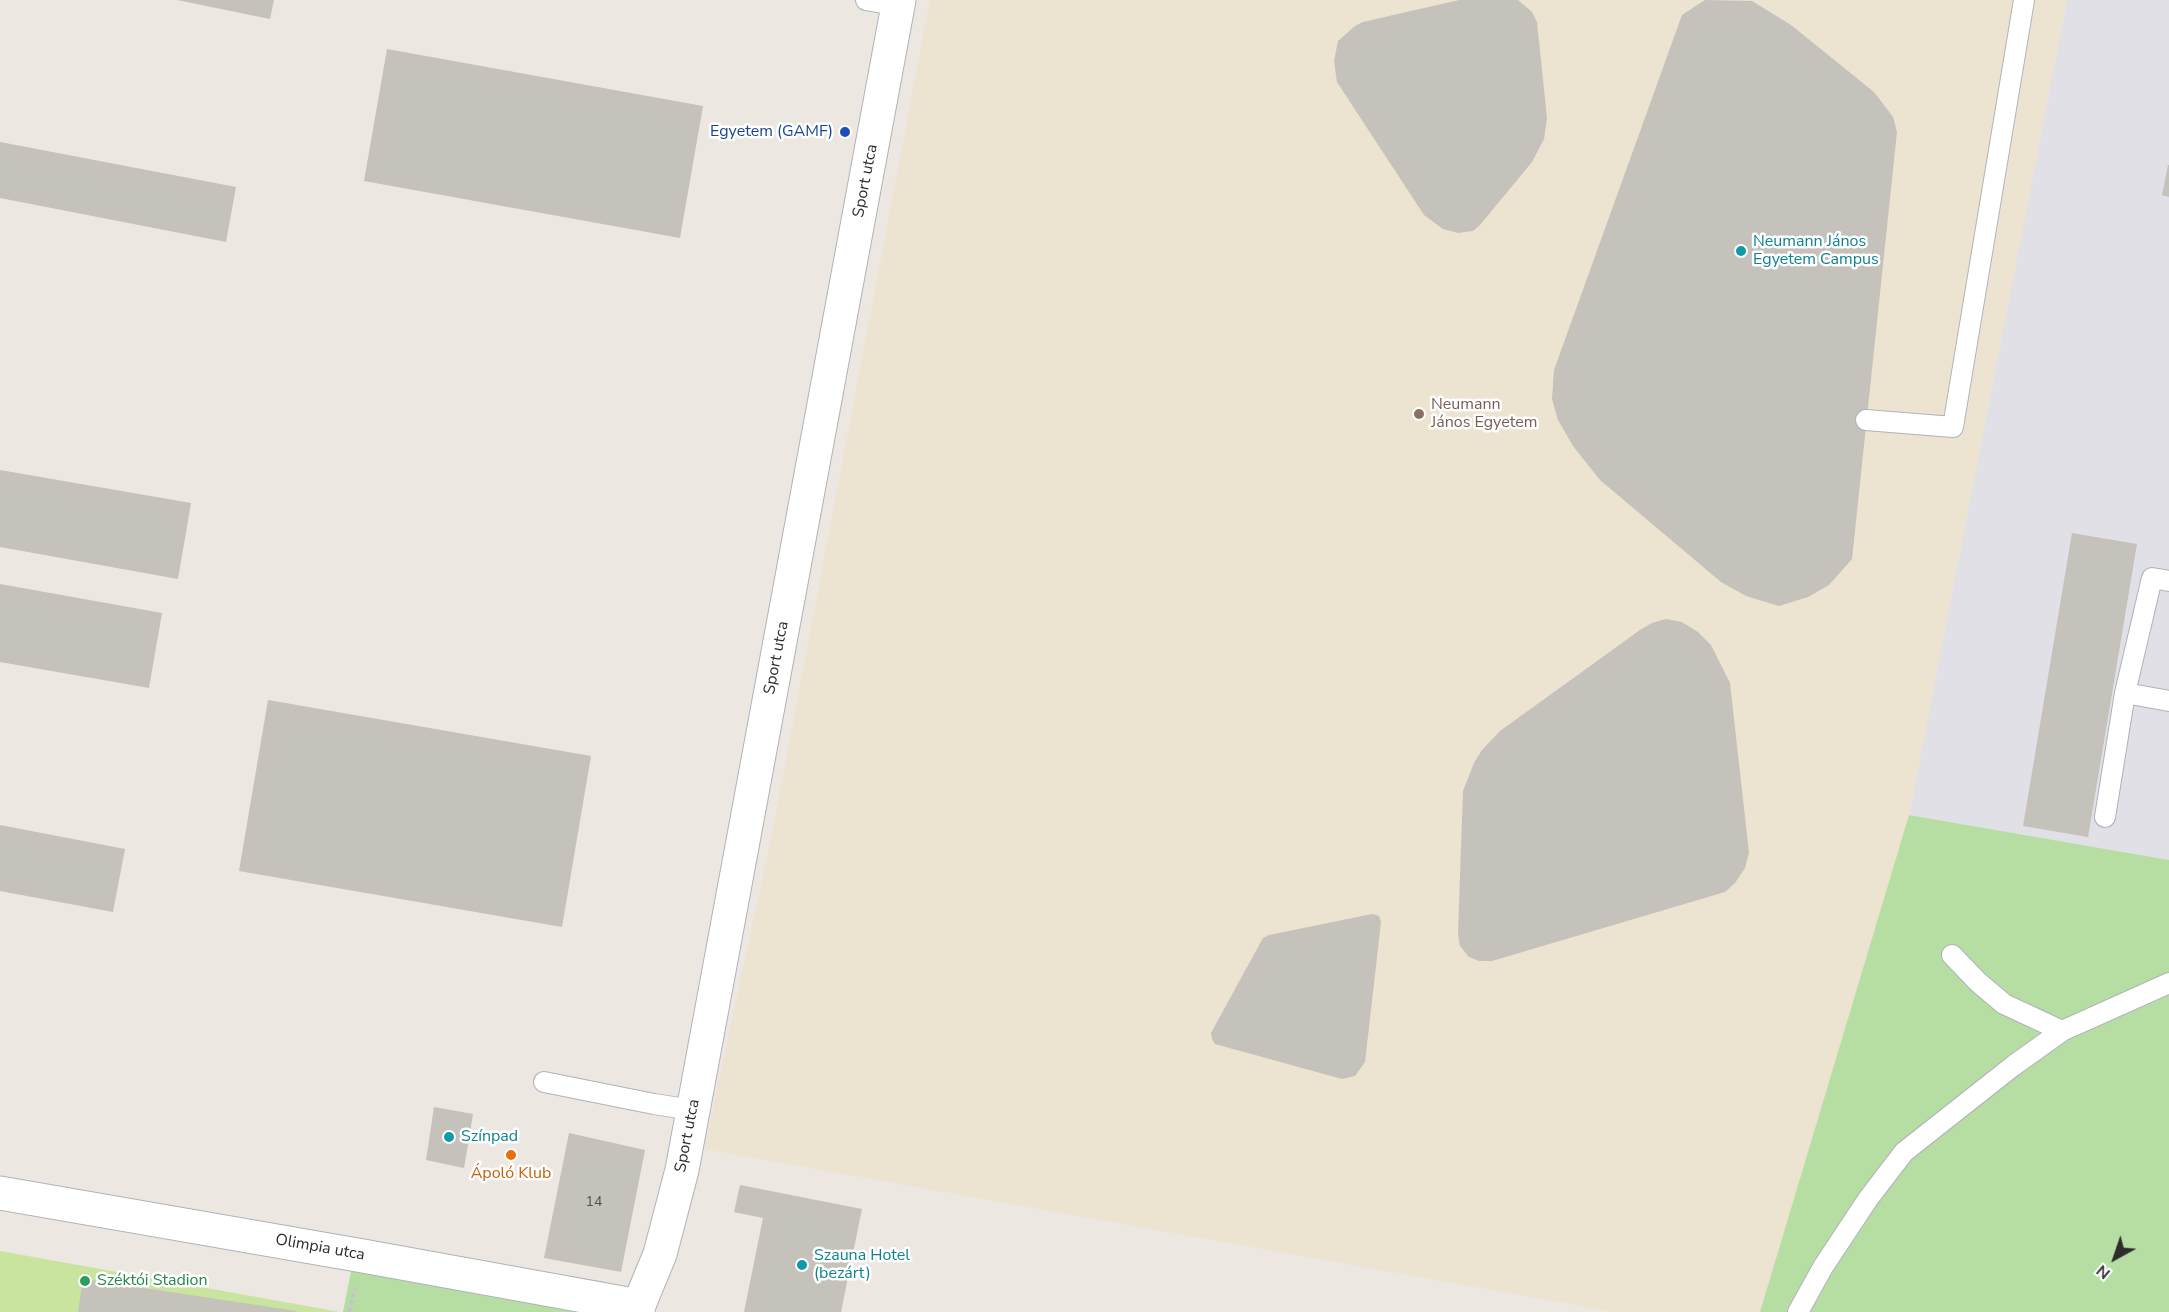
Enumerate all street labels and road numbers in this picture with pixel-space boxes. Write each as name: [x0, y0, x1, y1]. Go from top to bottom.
street label: Sport utca: [849, 143, 883, 219]
street label: Sport utca: [760, 620, 794, 696]
street label: Sport utca: [671, 1098, 705, 1174]
street label: Olimpia utca: [274, 1231, 366, 1265]

